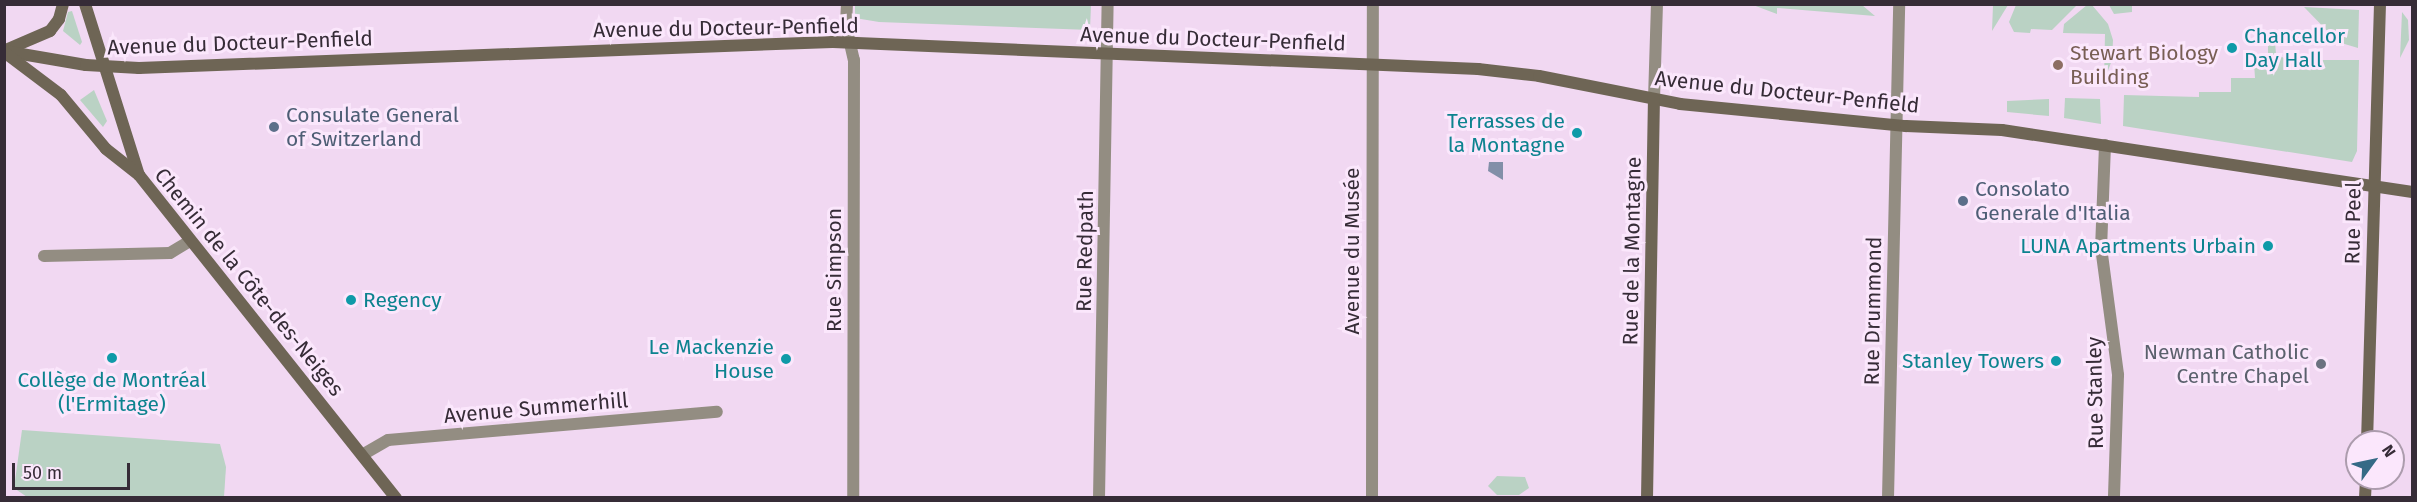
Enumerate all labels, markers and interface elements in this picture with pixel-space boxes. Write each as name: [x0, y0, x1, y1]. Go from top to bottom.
street label: Avenue du Docteur-Penfield: [593, 13, 859, 43]
street label: Avenue du Docteur-Penfield: [1080, 22, 1346, 56]
place label: Chancellor Day Hall: [2244, 23, 2345, 73]
street label: Avenue du Docteur-Penfield: [107, 26, 373, 60]
place label: Stewart Biology Building: [2070, 40, 2218, 90]
marker: Chancellor Day Hall: [2225, 41, 2239, 55]
marker: Stewart Biology Building: [2051, 58, 2065, 72]
street label: Avenue du Docteur-Penfield: [1654, 66, 1920, 118]
place label: Consulate General of Switzerland: [286, 102, 459, 152]
place label: Terrasses de la Montagne: [1447, 108, 1565, 158]
marker: Consulate General of Switzerland: [267, 120, 281, 134]
marker: Terrasses de la Montagne: [1570, 126, 1584, 140]
street label: Rue de la Montagne: [1618, 156, 1646, 346]
street label: Chemin de la Côte-des-Neiges: [149, 163, 349, 401]
street label: Avenue du Musée: [1339, 168, 1365, 334]
place label: Consolato Generale d'Italia: [1975, 176, 2131, 226]
street label: Rue Peel: [2340, 182, 2366, 264]
street label: Rue Redpath: [1071, 190, 1099, 312]
marker: Consolato Generale d'Italia: [1956, 194, 1970, 208]
street label: Rue Simpson: [821, 208, 847, 332]
place label: LUNA Apartments Urbain: [2020, 233, 2256, 259]
street label: Rue Drummond: [1859, 236, 1887, 386]
marker: LUNA Apartments Urbain: [2261, 239, 2275, 253]
place label: Regency: [363, 287, 442, 313]
marker: Regency: [344, 293, 358, 307]
place label: Le Mackenzie House: [648, 334, 774, 384]
street label: Rue Stanley: [2081, 337, 2109, 449]
place label: Newman Catholic Centre Chapel: [2144, 339, 2309, 389]
place label: Stanley Towers: [1902, 348, 2044, 374]
marker: Collège de Montréal (l'Ermitage): [105, 351, 119, 365]
marker: Le Mackenzie House: [779, 352, 793, 366]
marker: Stanley Towers: [2049, 354, 2063, 368]
marker: Newman Catholic Centre Chapel: [2314, 357, 2328, 371]
place label: Collège de Montréal (l'Ermitage): [18, 367, 206, 417]
street label: Avenue Summerhill: [443, 387, 629, 429]
north arrow: [2345, 430, 2405, 490]
text: N: [2378, 441, 2400, 461]
scale bar: [15, 451, 134, 489]
text: 50 m: [23, 462, 62, 484]

